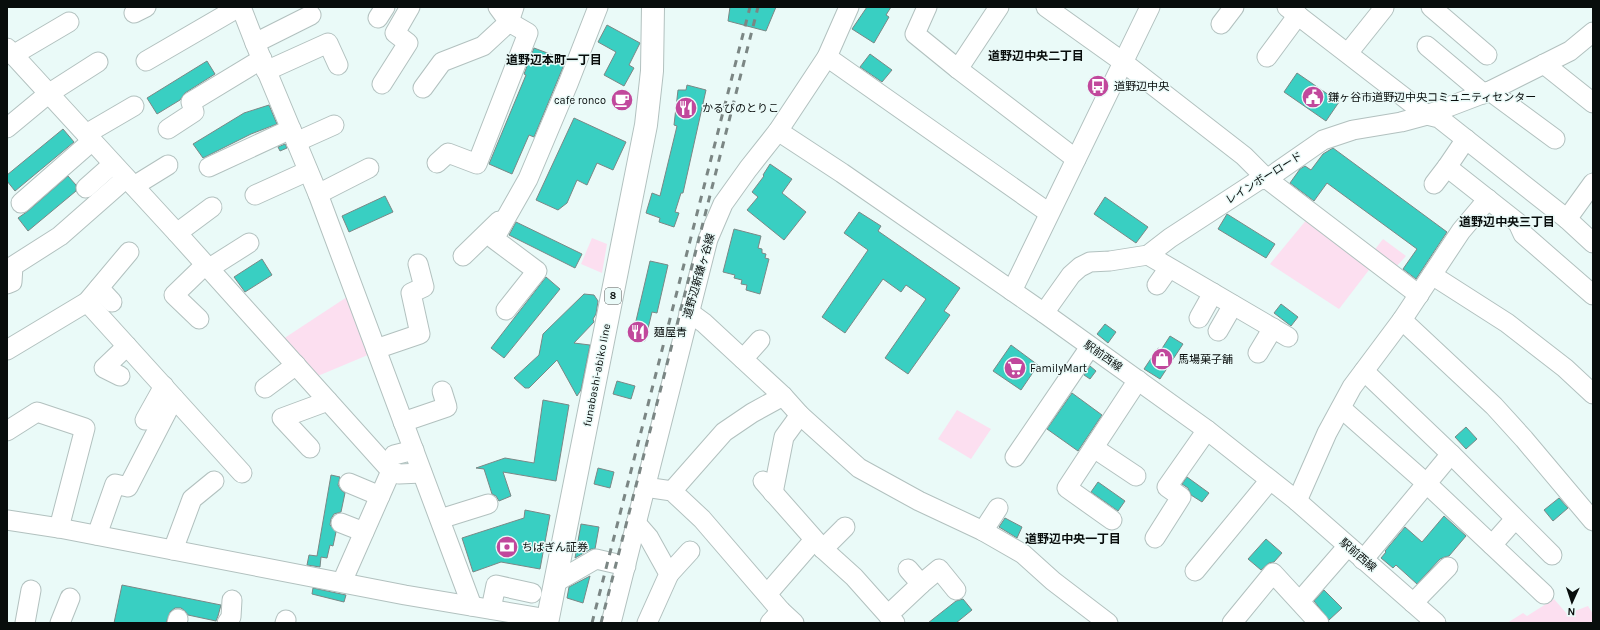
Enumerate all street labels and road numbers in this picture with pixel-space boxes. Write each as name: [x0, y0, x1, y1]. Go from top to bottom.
street label: レインボーロード: [1223, 149, 1305, 207]
street label: 道野辺新鎌ヶ谷線: [681, 232, 717, 320]
road number: 8: [605, 288, 621, 304]
street label: funabashi-abiko line: [581, 322, 613, 428]
street label: 駅前西線: [1081, 338, 1125, 374]
street label: 駅前西線: [1337, 536, 1379, 574]

